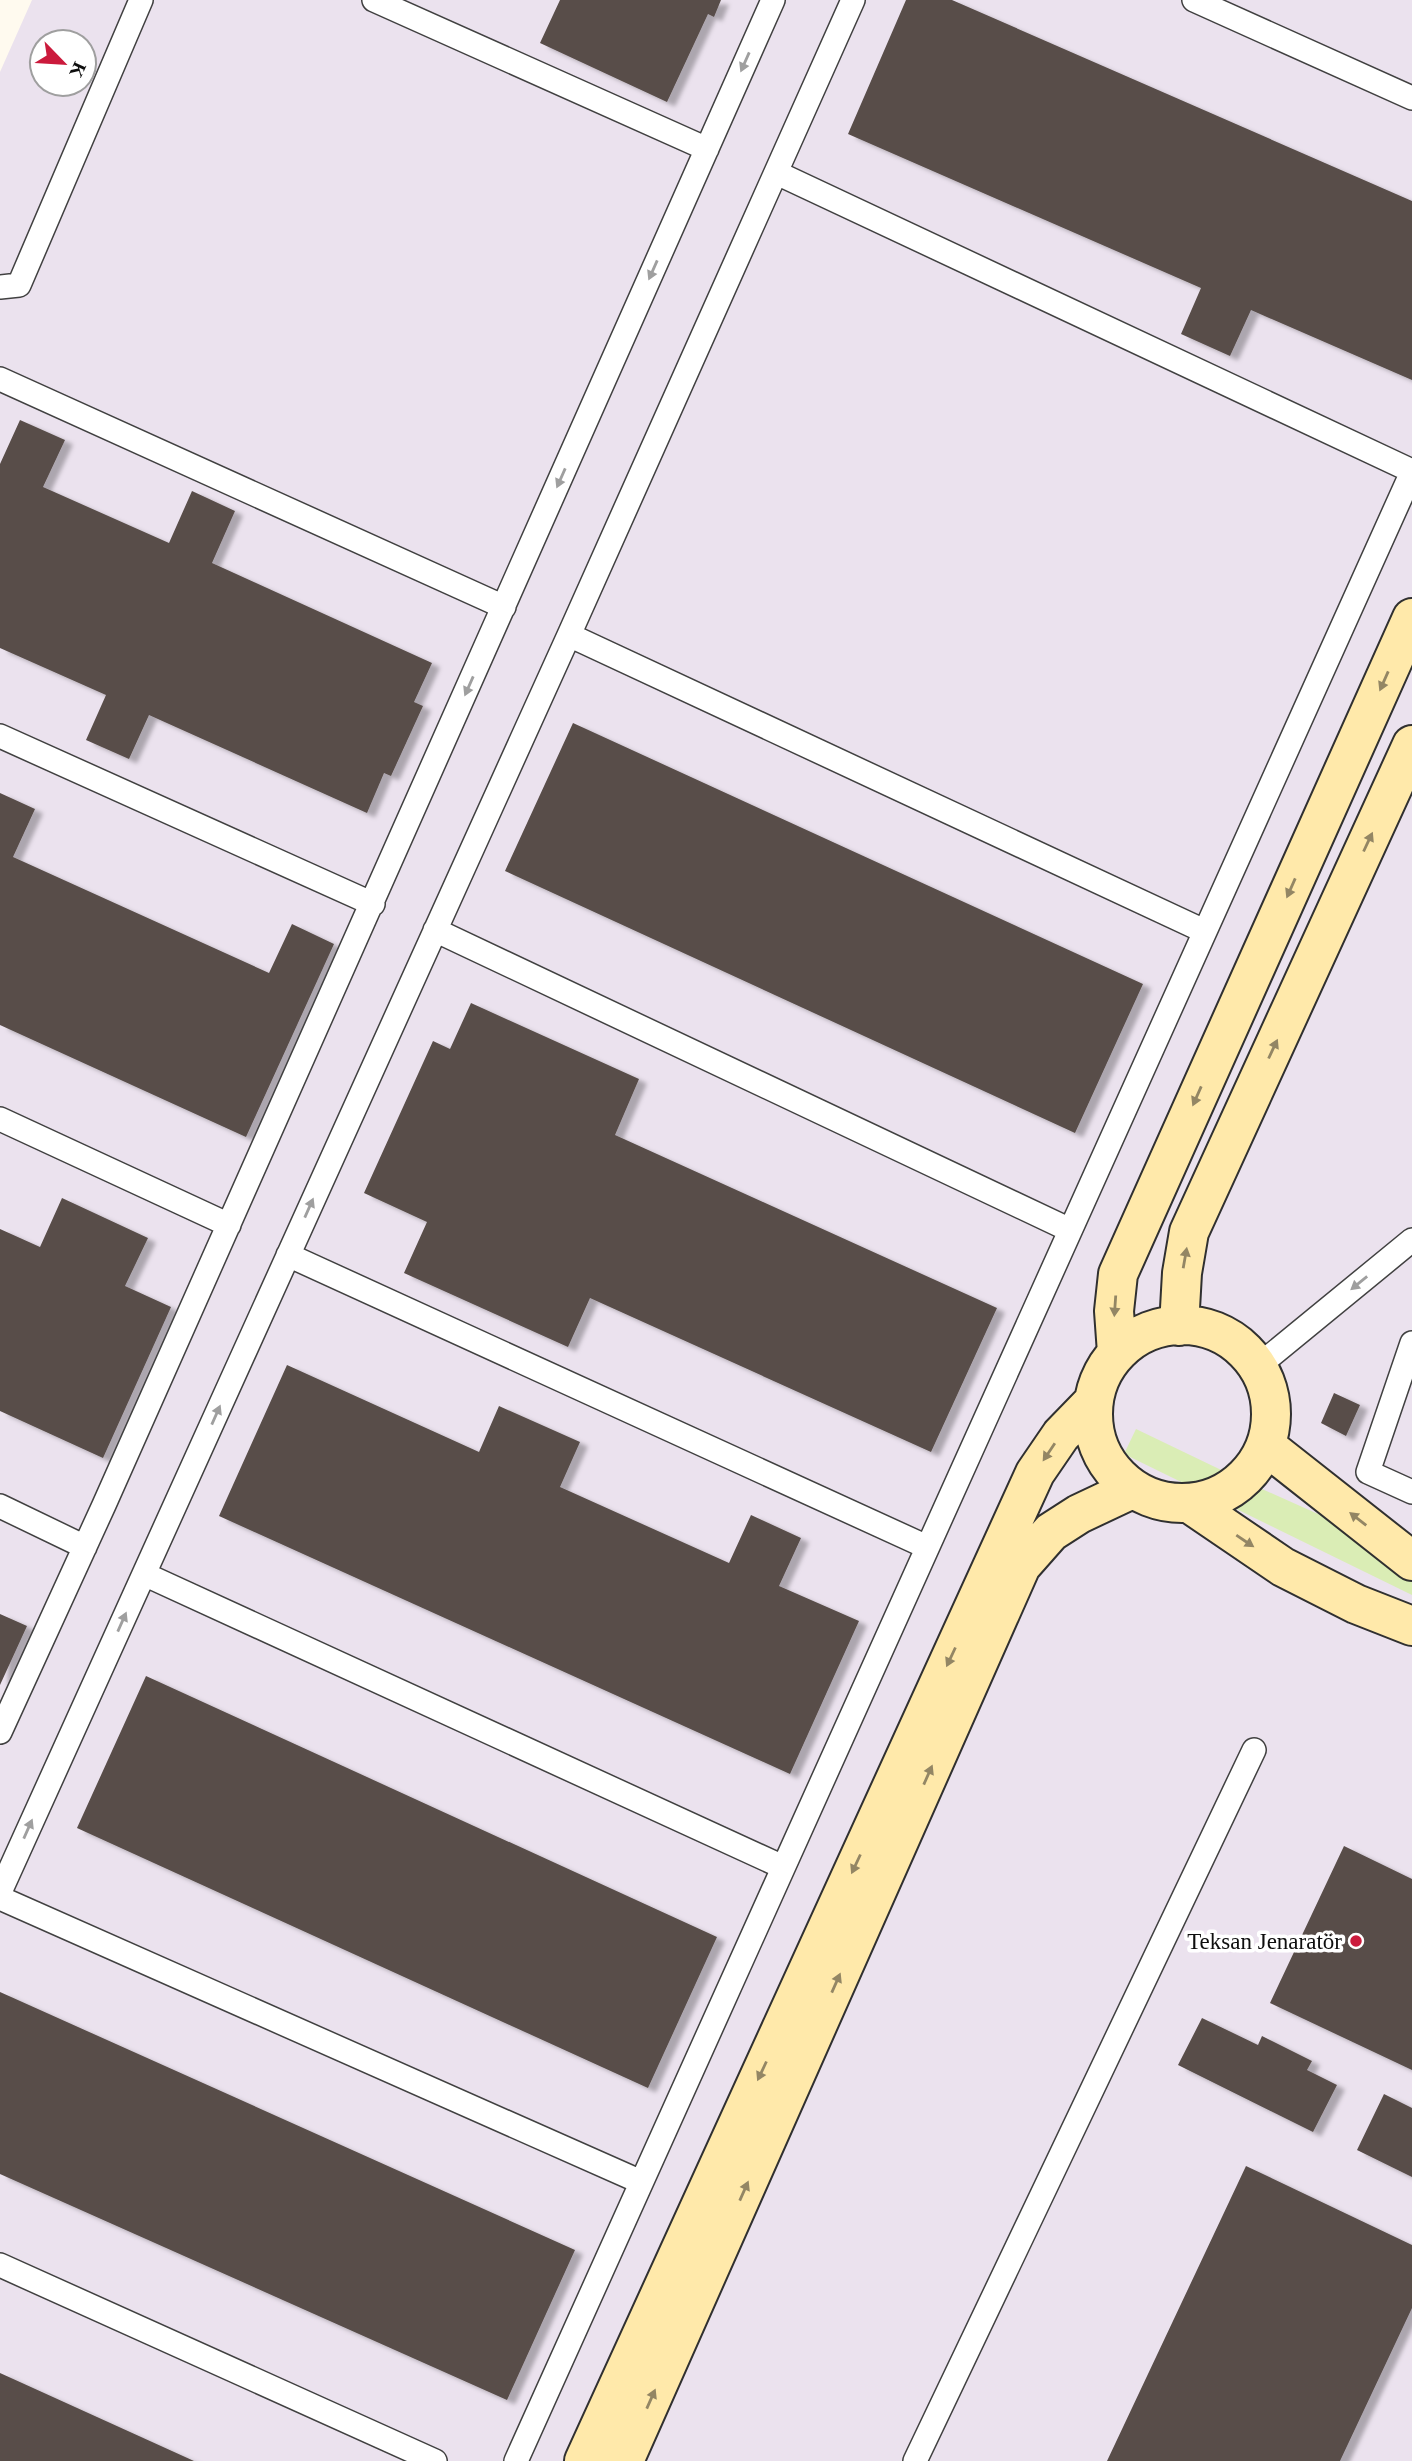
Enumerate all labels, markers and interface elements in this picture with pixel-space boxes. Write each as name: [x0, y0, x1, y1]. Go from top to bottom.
north arrow: [28, 28, 98, 98]
one-way arrow: [739, 52, 750, 73]
text: K: [65, 59, 91, 81]
one-way arrow: [647, 260, 659, 280]
one-way arrow: [555, 468, 566, 489]
one-way arrow: [1378, 670, 1389, 691]
one-way arrow: [463, 676, 474, 697]
one-way arrow: [1362, 832, 1374, 852]
one-way arrow: [1285, 878, 1297, 898]
one-way arrow: [1267, 1039, 1279, 1059]
one-way arrow: [1191, 1085, 1202, 1106]
one-way arrow: [304, 1197, 315, 1218]
one-way arrow: [1180, 1247, 1191, 1269]
one-way arrow: [1351, 1276, 1369, 1291]
one-way arrow: [1109, 1295, 1120, 1317]
one-way arrow: [210, 1405, 222, 1425]
one-way arrow: [1042, 1443, 1056, 1461]
one-way arrow: [1350, 1511, 1368, 1526]
one-way arrow: [1236, 1535, 1255, 1548]
one-way arrow: [116, 1612, 128, 1632]
one-way arrow: [945, 1647, 957, 1667]
one-way arrow: [922, 1765, 934, 1785]
one-way arrow: [23, 1819, 34, 1840]
one-way arrow: [850, 1854, 862, 1874]
place label: Teksan Jenaratör: [1187, 1929, 1342, 1954]
marker: Teksan Jenaratör: [1348, 1933, 1364, 1949]
one-way arrow: [830, 1973, 842, 1993]
one-way arrow: [756, 2061, 768, 2081]
one-way arrow: [739, 2180, 750, 2201]
one-way arrow: [646, 2388, 657, 2409]

